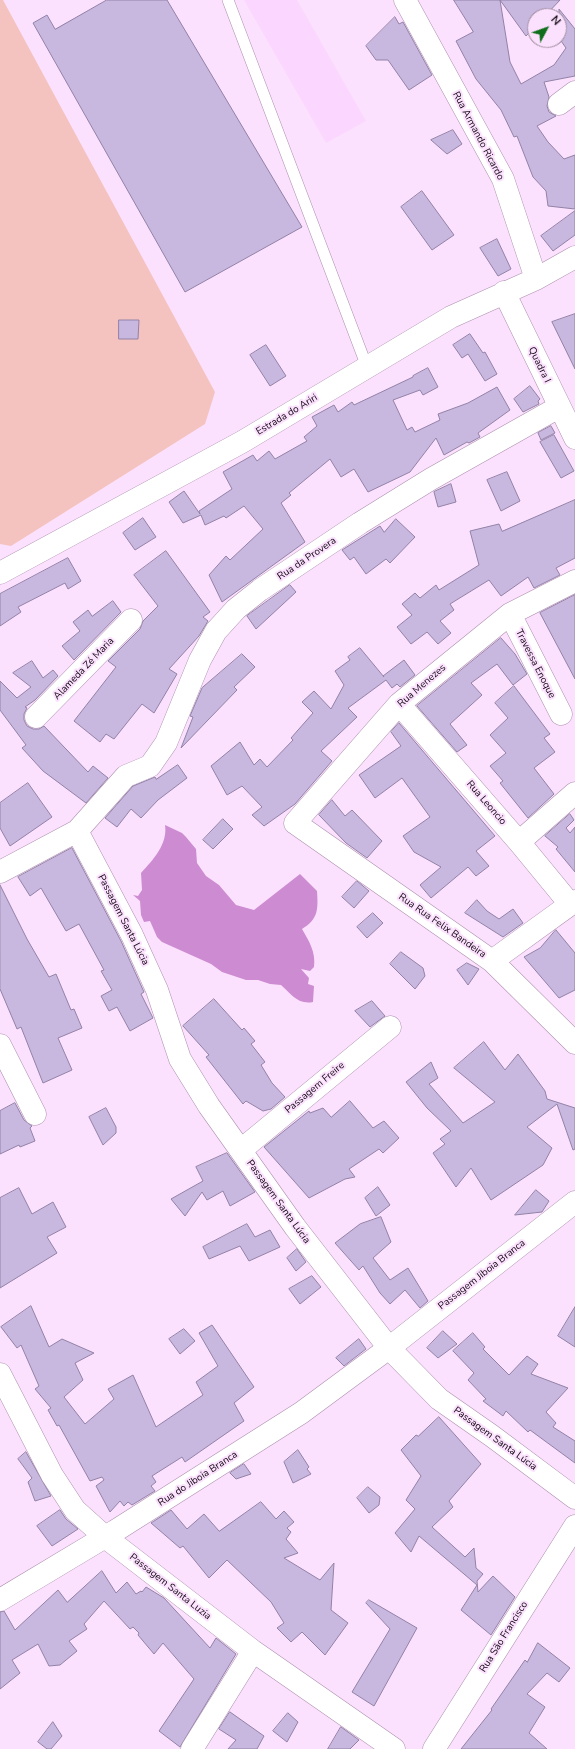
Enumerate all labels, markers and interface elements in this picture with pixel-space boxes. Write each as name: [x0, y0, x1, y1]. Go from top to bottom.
north arrow: [527, 8, 567, 48]
text: N: [547, 12, 564, 28]
street label: Rua Armando Ricardo: [450, 90, 506, 182]
street label: Quadra I: [525, 345, 553, 385]
street label: Estrada do Ariri: [254, 392, 320, 438]
street label: Rua da Provera: [275, 535, 339, 583]
street label: Travessa Enoque: [512, 628, 558, 700]
street label: Alameda Zé Maria: [51, 635, 117, 703]
street label: Rua Menezes: [396, 662, 448, 710]
street label: Rua Leoncio: [464, 778, 508, 828]
street label: Passagem Santa Lúcia: [95, 873, 151, 967]
street label: Rua Rua Felix Bandeira: [396, 891, 488, 961]
street label: Passagem Freire: [283, 1060, 347, 1116]
street label: Passagem Santa Lúcia: [244, 1158, 312, 1246]
street label: Passagem Jiboia Branca: [436, 1237, 528, 1313]
street label: Passagem Santa Lúcia: [451, 1405, 539, 1473]
street label: Rua do Jiboia Branca: [156, 1449, 240, 1509]
street label: Passagem Santa Luzia: [127, 1551, 213, 1623]
street label: Rua São Francisco: [477, 1599, 531, 1675]

